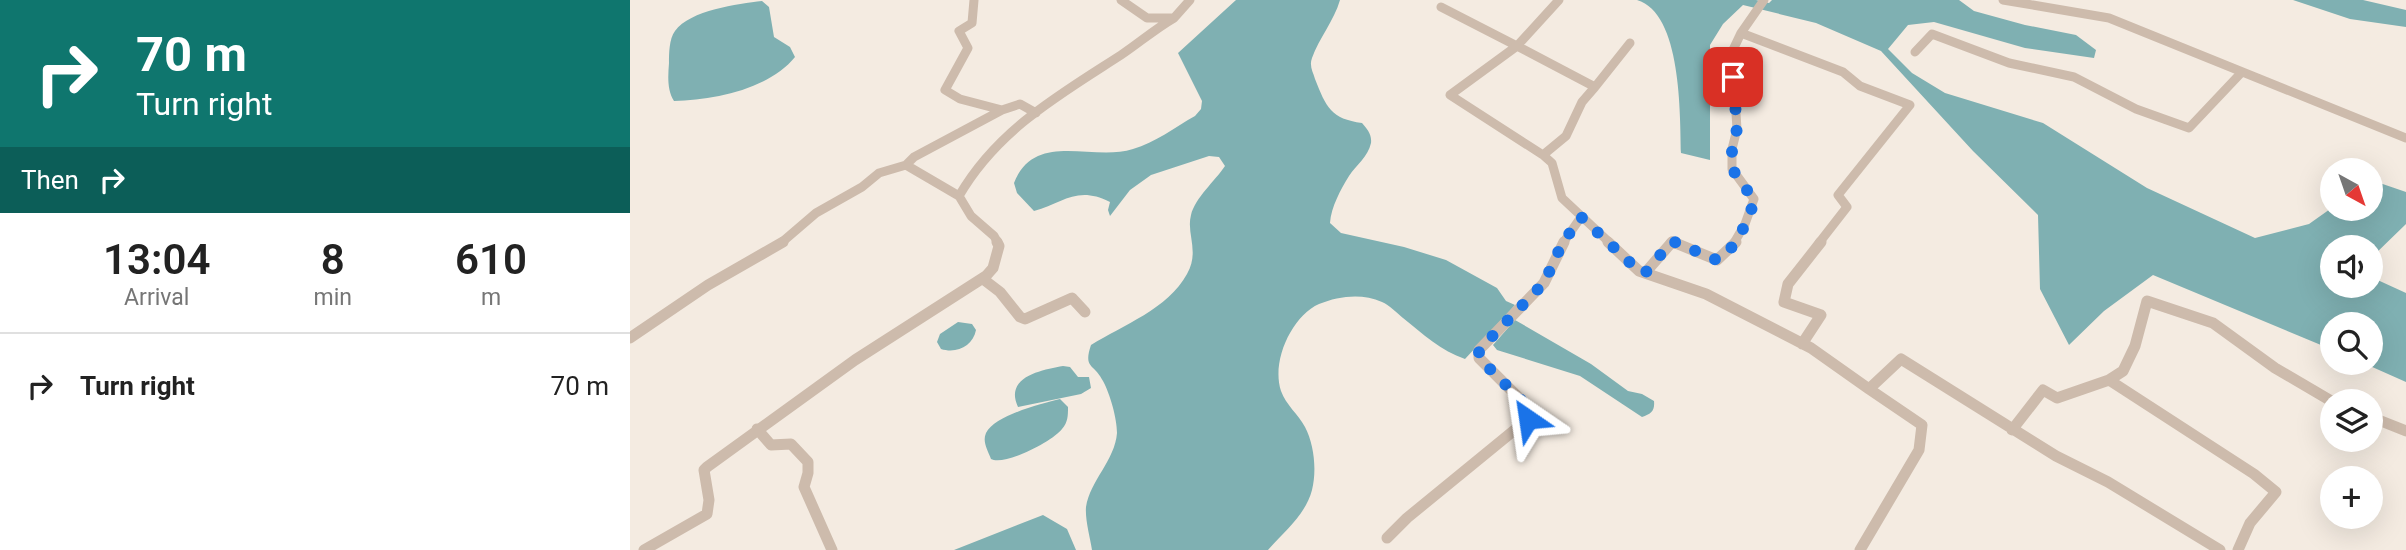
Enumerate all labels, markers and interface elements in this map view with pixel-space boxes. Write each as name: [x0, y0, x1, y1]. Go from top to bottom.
text: 70 m: [136, 26, 247, 83]
icon: right: [21, 28, 112, 119]
pin: [1703, 47, 1763, 107]
icon: arrive: [1714, 58, 1752, 96]
text: Turn right: [136, 85, 272, 123]
north arrow: [2320, 158, 2384, 220]
map controls: [2320, 158, 2383, 529]
icon: right: [93, 161, 131, 199]
text: Then: [21, 165, 79, 195]
text: 13:04: [103, 235, 210, 284]
text: 8: [321, 235, 345, 284]
text: 610: [455, 235, 527, 284]
button: sound: [2320, 235, 2383, 298]
text: Arrival: [124, 284, 189, 311]
text: min: [313, 284, 352, 311]
text: m: [481, 284, 501, 311]
button: search: [2320, 312, 2383, 375]
icon: right: [21, 367, 59, 405]
text: Turn right: [80, 371, 195, 401]
text: 70 m: [551, 371, 609, 401]
position arrow: [1491, 382, 1565, 456]
button: layers: [2320, 389, 2383, 452]
button: +: [2320, 466, 2383, 529]

